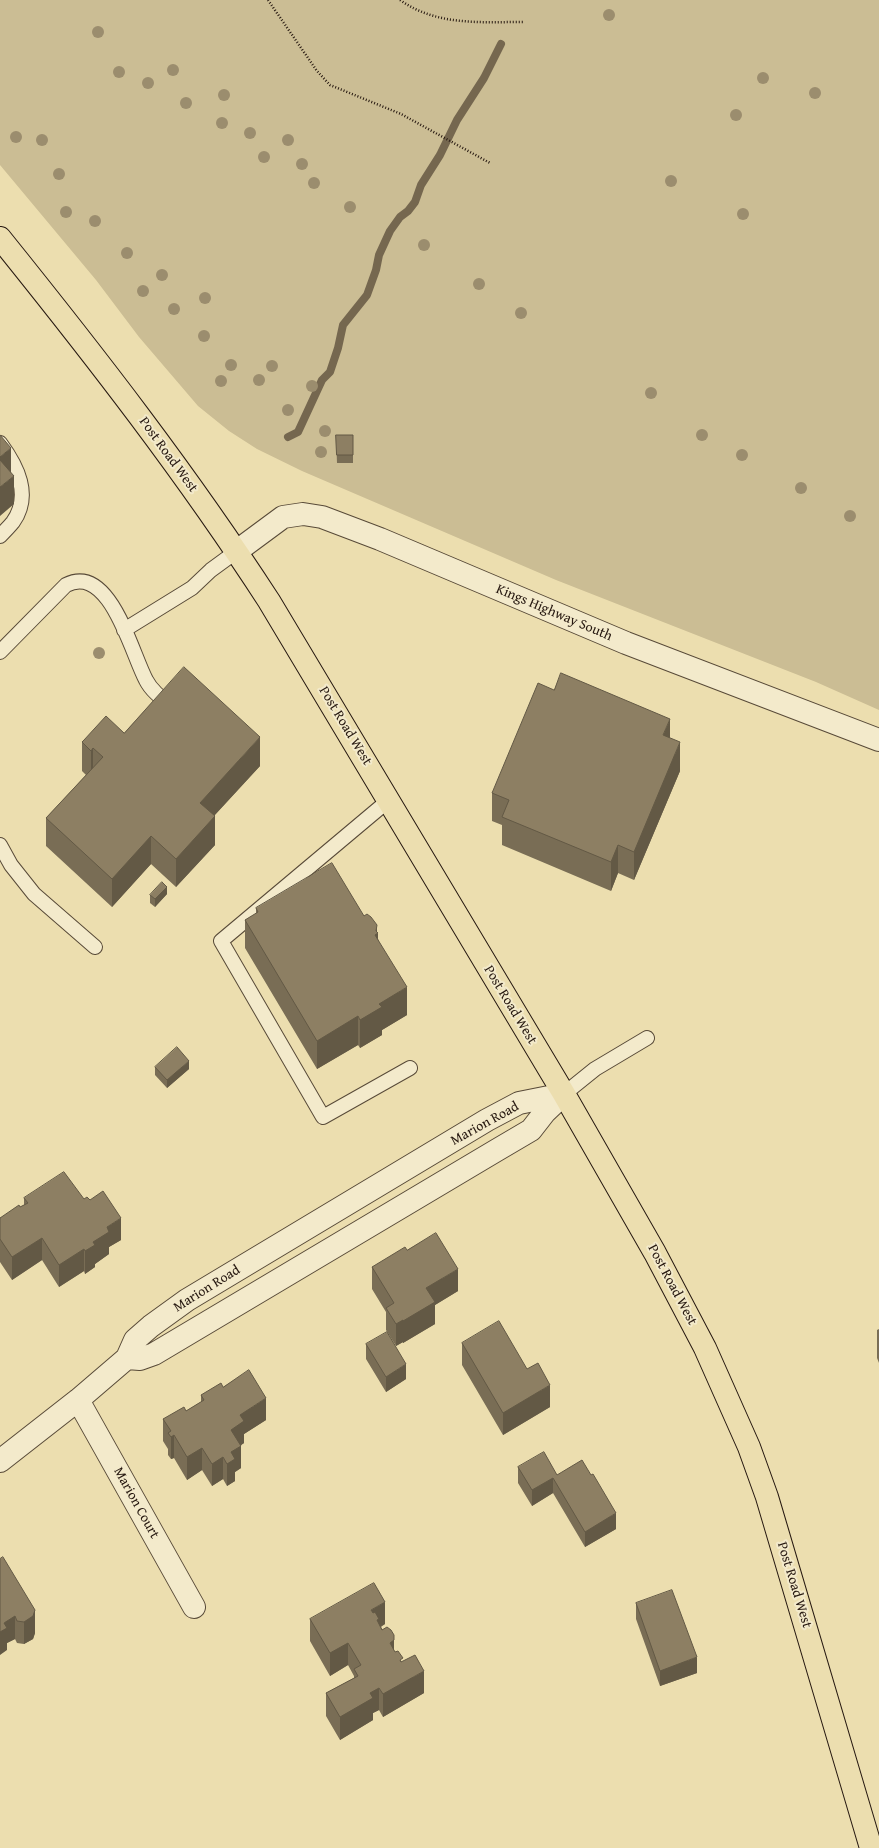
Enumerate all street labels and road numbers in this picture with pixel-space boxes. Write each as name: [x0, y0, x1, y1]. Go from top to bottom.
street label: Post Road West: [135, 414, 201, 496]
street label: Kings Highway South: [493, 581, 615, 645]
street label: Post Road West: [315, 684, 375, 768]
street label: Post Road West: [480, 963, 540, 1047]
street label: Marion Road: [448, 1098, 522, 1150]
street label: Post Road West: [644, 1242, 700, 1328]
street label: Marion Road: [171, 1262, 243, 1316]
street label: Marion Court: [110, 1464, 162, 1542]
street label: Post Road West: [773, 1540, 815, 1630]

